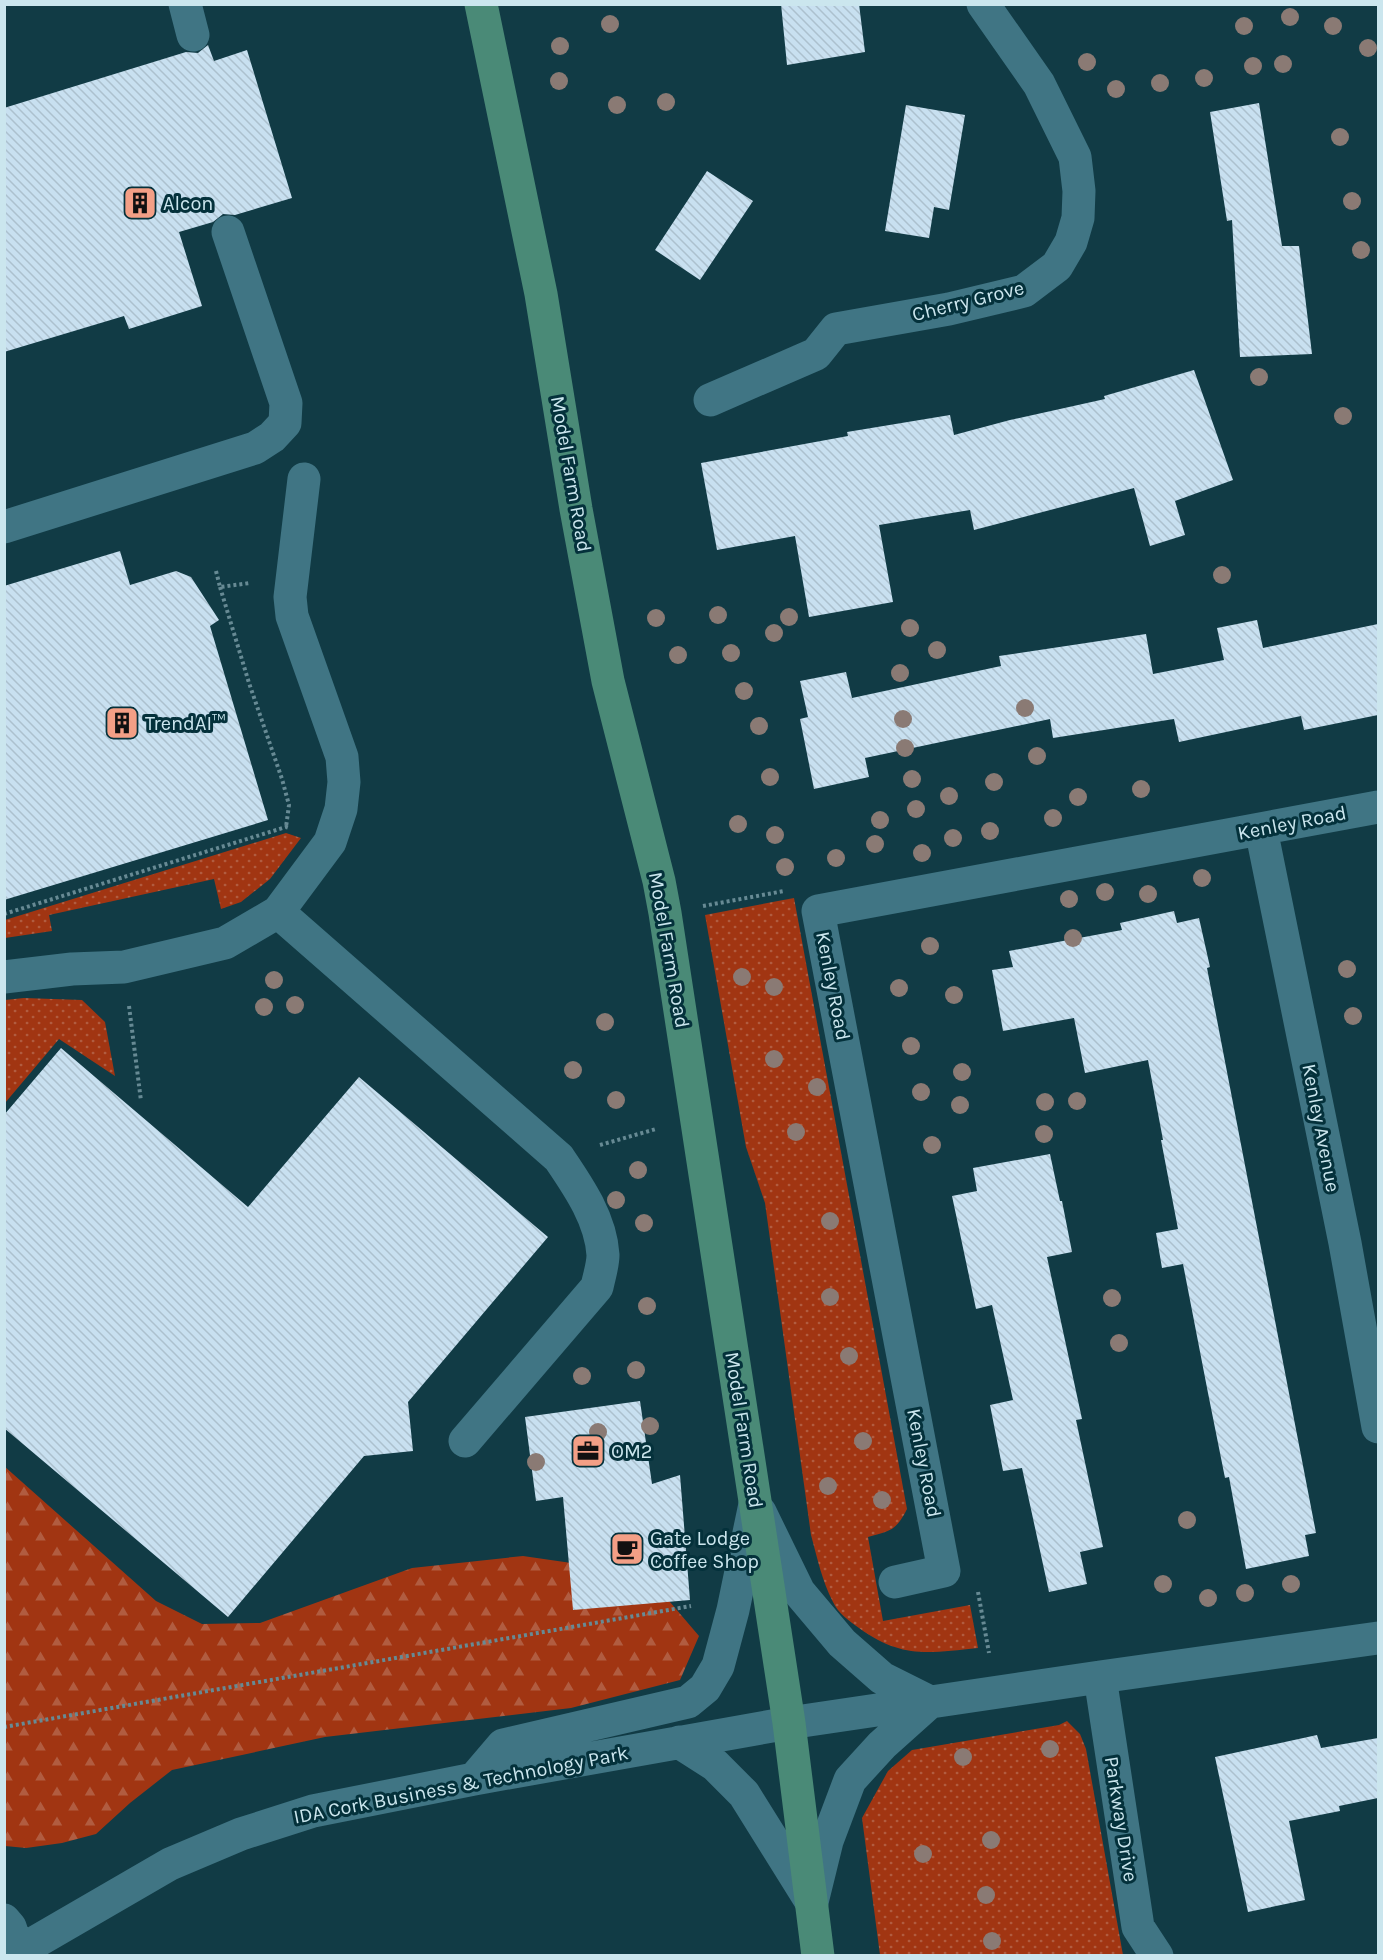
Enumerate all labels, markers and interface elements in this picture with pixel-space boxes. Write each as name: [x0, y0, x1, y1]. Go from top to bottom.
building icon: Alcon: [122, 185, 158, 221]
place label: Alcon: [163, 192, 213, 215]
street label: Cherry Grove: [910, 276, 1026, 326]
street label: Model Farm Road: [546, 394, 596, 554]
building icon: TrendAI™: [104, 705, 140, 741]
place label: TrendAI™: [145, 712, 226, 735]
street label: Kenley Road: [1236, 801, 1348, 845]
street label: Model Farm Road: [644, 870, 694, 1030]
street label: Kenley Road: [811, 930, 855, 1042]
street label: Kenley Avenue: [1297, 1062, 1345, 1194]
street label: Model Farm Road: [720, 1350, 768, 1510]
street label: Kenley Road: [902, 1407, 946, 1519]
office icon: OM2: [570, 1433, 606, 1469]
place label: OM2: [611, 1440, 652, 1463]
place label: Gate Lodge Coffee Shop: [650, 1527, 759, 1573]
cafe icon: Gate Lodge Coffee Shop: [609, 1531, 645, 1567]
street label: IDA Cork Business & Technology Park: [292, 1741, 630, 1829]
street label: Parkway Drive: [1100, 1755, 1142, 1883]

